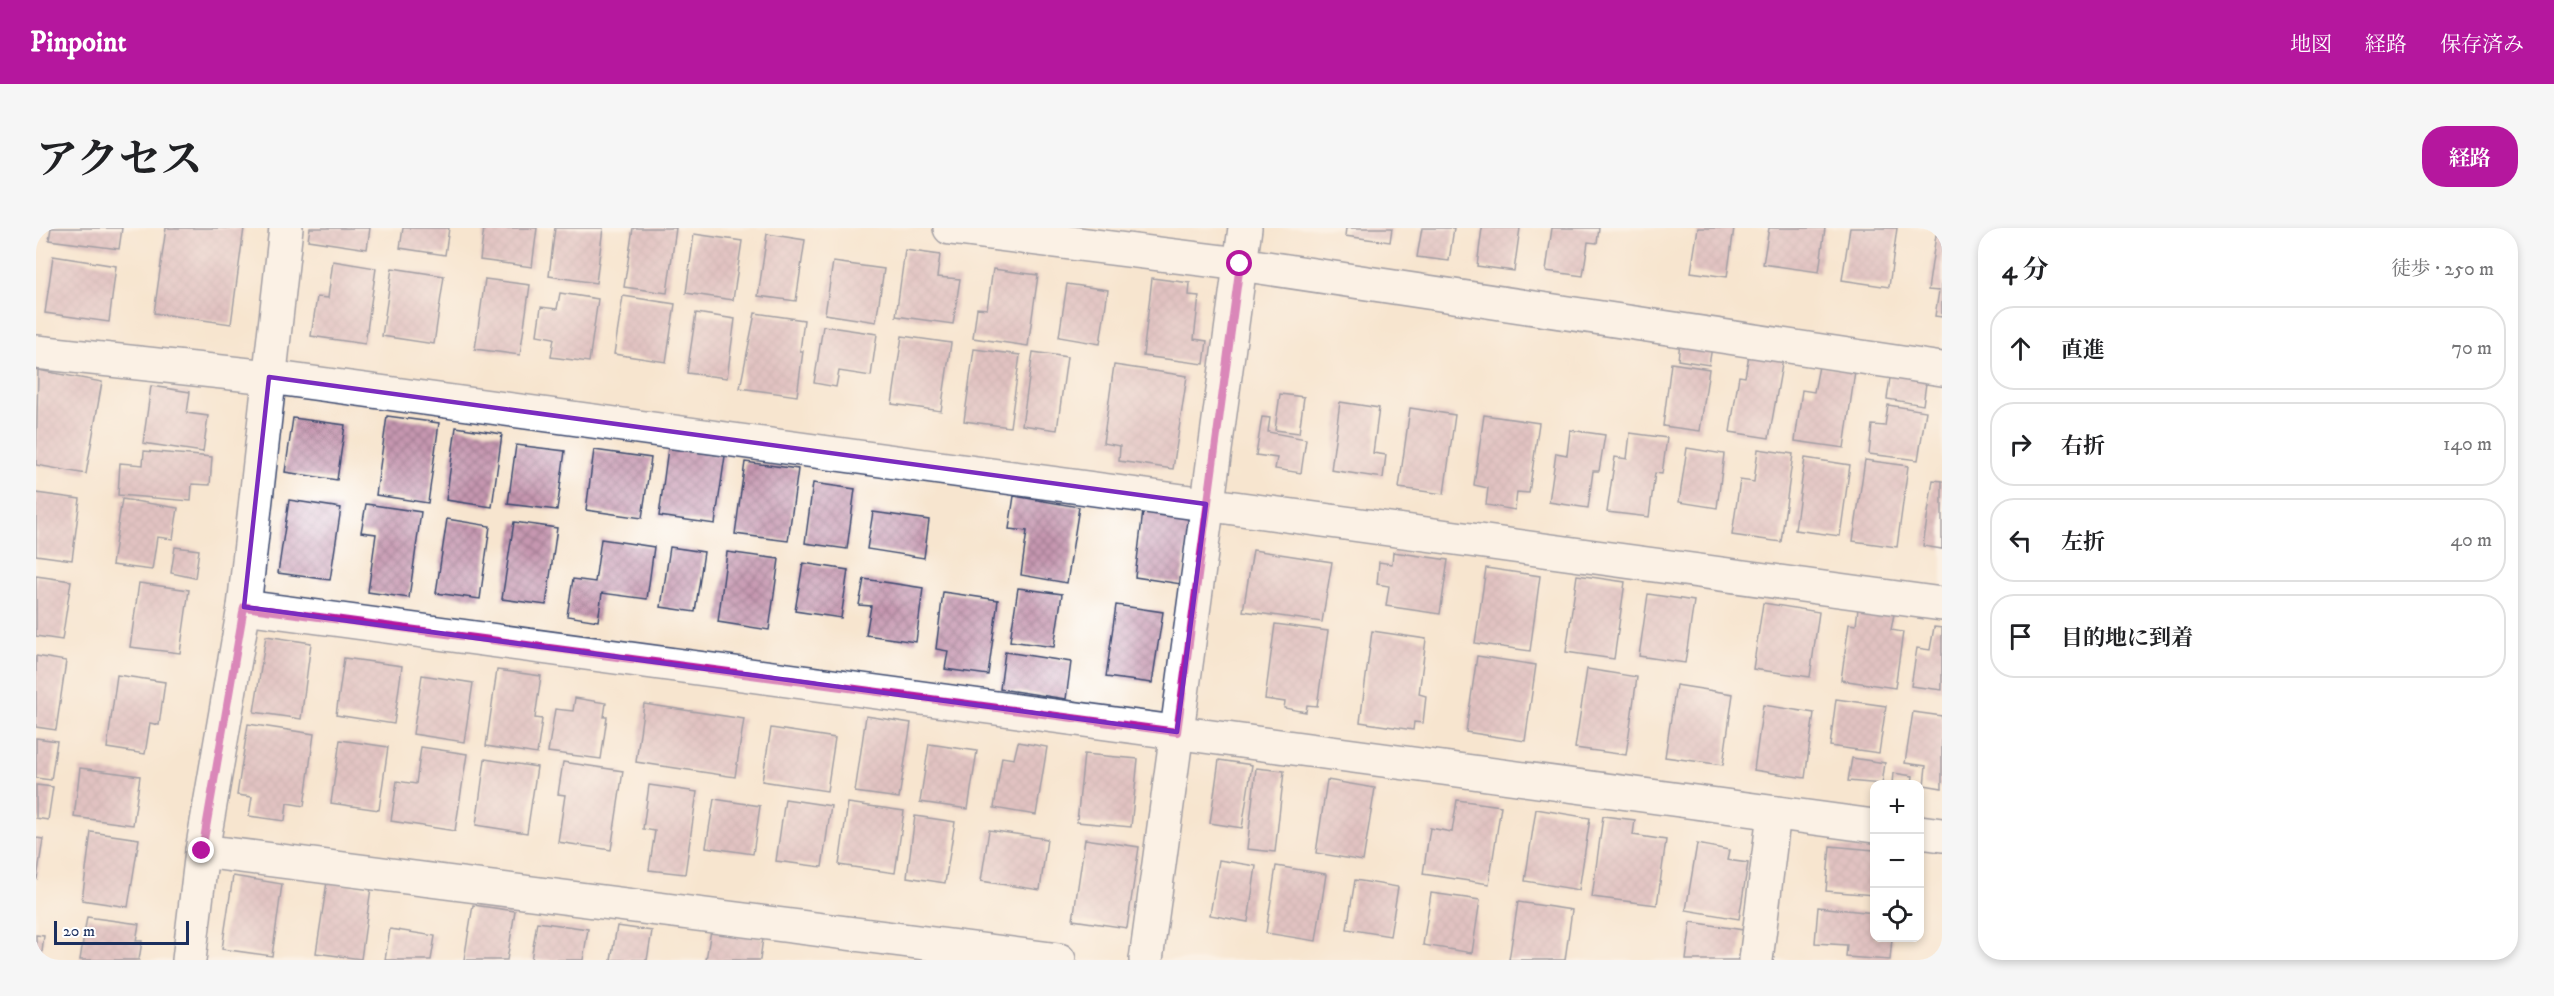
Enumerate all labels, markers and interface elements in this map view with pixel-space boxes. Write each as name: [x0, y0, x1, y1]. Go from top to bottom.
text: Pinpoint: [30, 25, 126, 60]
text: 地図: [2290, 32, 2332, 58]
text: 経路: [2365, 32, 2407, 58]
text: 保存済み: [2440, 32, 2524, 58]
button: 経路: [2422, 126, 2518, 187]
text: アクセス: [36, 135, 203, 187]
route start: [1226, 250, 1252, 276]
text: 4 分: [2002, 254, 2049, 287]
text: 徒歩 · 250 m: [2391, 257, 2494, 282]
icon: ahead: [2004, 332, 2037, 365]
text: 70 m: [2451, 336, 2492, 361]
text: 直進: [2061, 337, 2105, 364]
icon: right: [2004, 428, 2037, 461]
text: 140 m: [2443, 432, 2492, 457]
text: 右折: [2061, 433, 2105, 460]
icon: left: [2004, 524, 2037, 557]
text: 40 m: [2450, 528, 2492, 553]
text: 左折: [2061, 529, 2105, 556]
icon: arrive: [2004, 620, 2037, 653]
text: 目的地に到着: [2061, 625, 2193, 652]
map controls: [1870, 780, 1924, 942]
button: +: [1870, 780, 1924, 834]
button: −: [1870, 834, 1924, 888]
route end: [188, 837, 214, 863]
button: locate: [1870, 888, 1924, 942]
scale bar: [54, 918, 189, 946]
text: 20 m: [63, 921, 95, 941]

